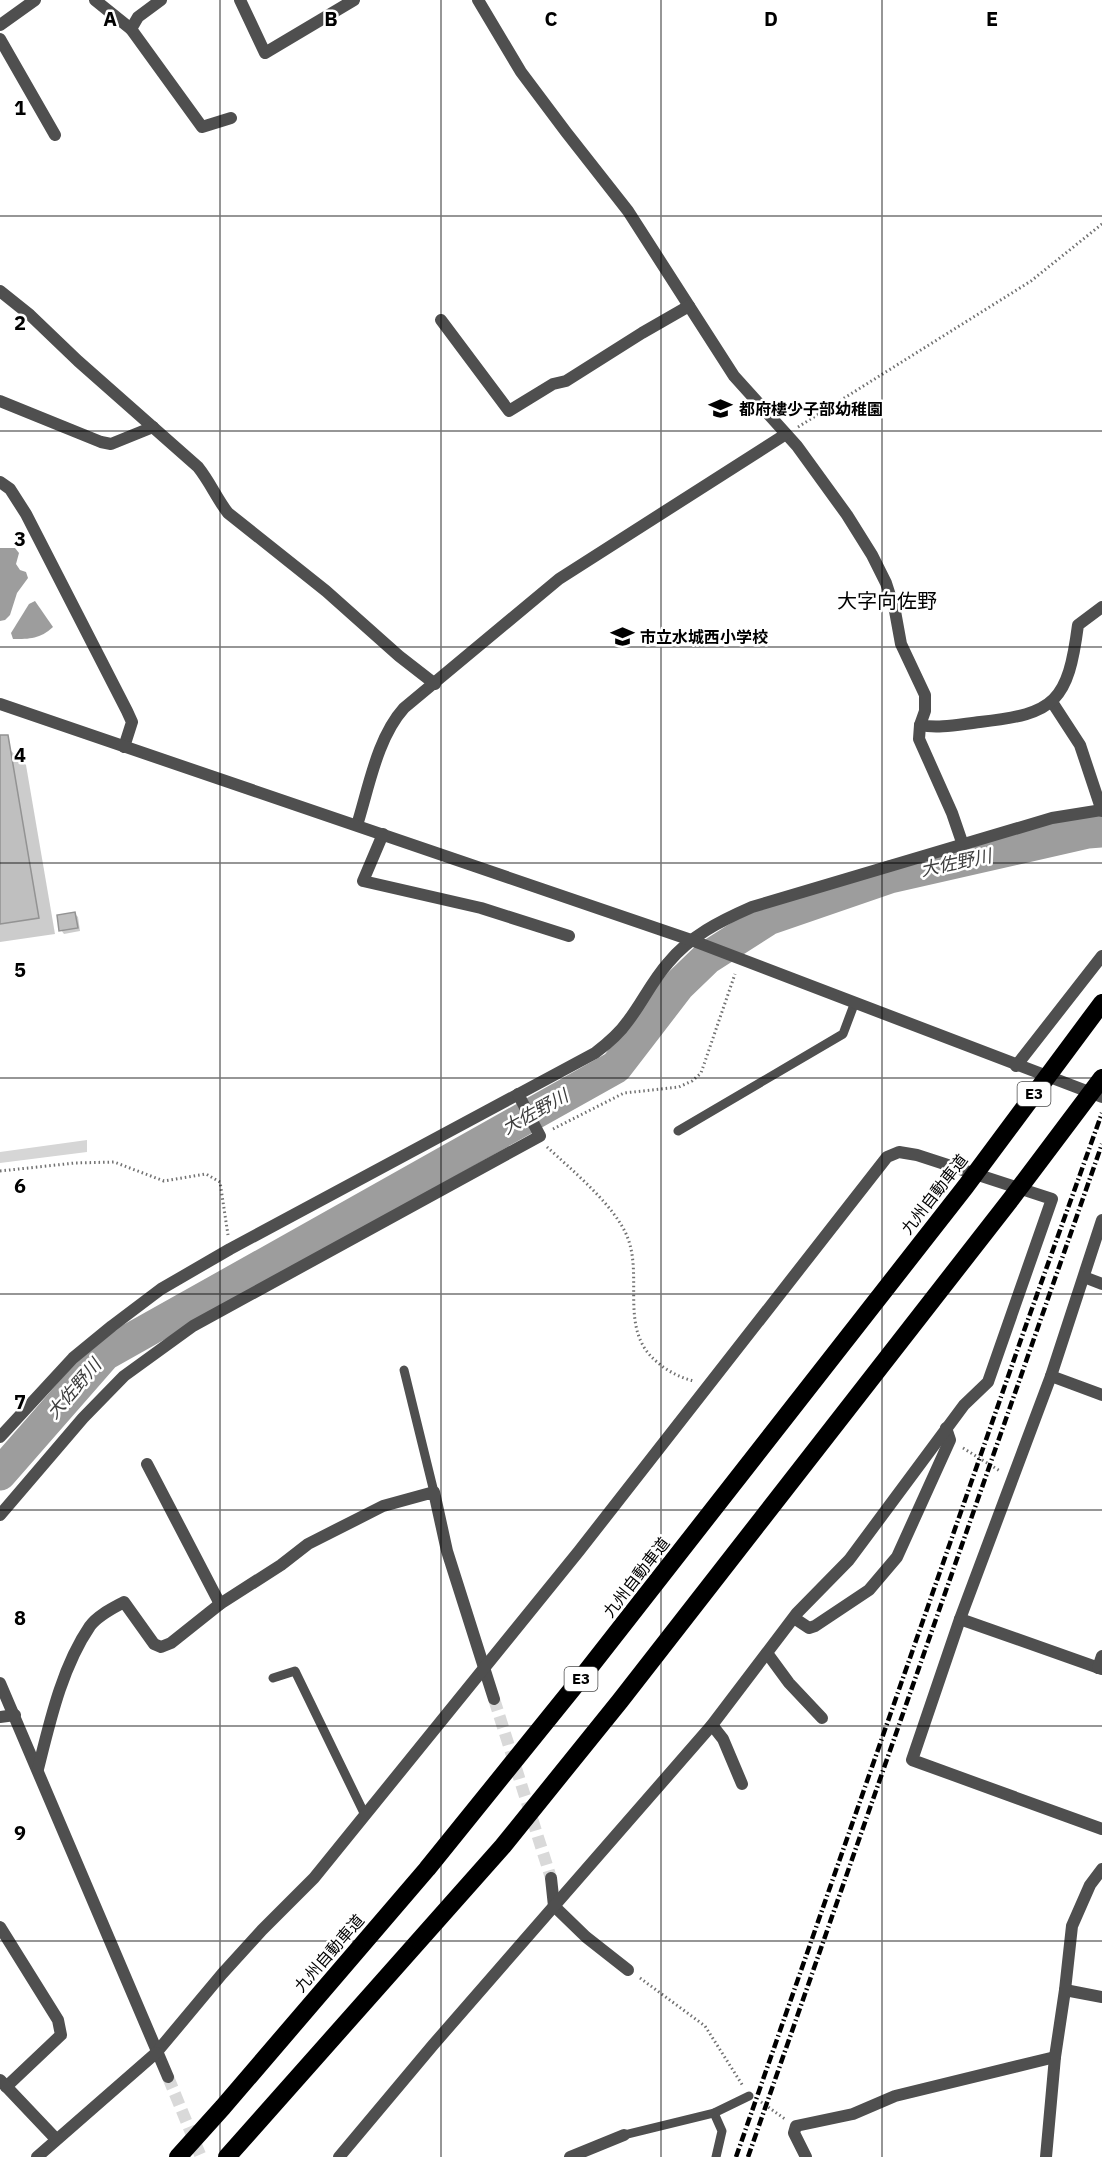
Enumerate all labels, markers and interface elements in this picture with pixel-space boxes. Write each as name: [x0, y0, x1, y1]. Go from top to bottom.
text: A: [103, 5, 117, 32]
text: B: [324, 5, 338, 32]
text: C: [544, 5, 558, 32]
text: D: [764, 5, 778, 32]
text: E: [986, 5, 998, 32]
text: 1: [14, 94, 26, 121]
text: 2: [14, 309, 26, 336]
school or university icon: 都府樓少子部幼稚園: [708, 396, 734, 422]
place label: 都府樓少子部幼稚園: [739, 399, 883, 419]
text: 3: [14, 525, 26, 552]
district label: 大字向佐野: [837, 587, 937, 614]
school or university icon: 市立水城西小学校: [609, 624, 635, 650]
place label: 市立水城西小学校: [640, 627, 768, 647]
text: 4: [14, 741, 26, 768]
water label: 大佐野川: [918, 843, 995, 881]
text: 5: [14, 956, 26, 983]
road number: E3: [1018, 1082, 1050, 1106]
water label: 大佐野川: [498, 1083, 574, 1139]
street label: 九州自動車道: [897, 1150, 971, 1238]
text: 6: [14, 1172, 26, 1199]
water label: 大佐野川: [41, 1352, 107, 1423]
text: 7: [14, 1388, 26, 1415]
street label: 九州自動車道: [599, 1533, 673, 1621]
text: 8: [14, 1604, 26, 1631]
road number: E3: [564, 1667, 598, 1691]
text: 9: [14, 1819, 26, 1846]
street label: 九州自動車道: [290, 1910, 368, 1996]

